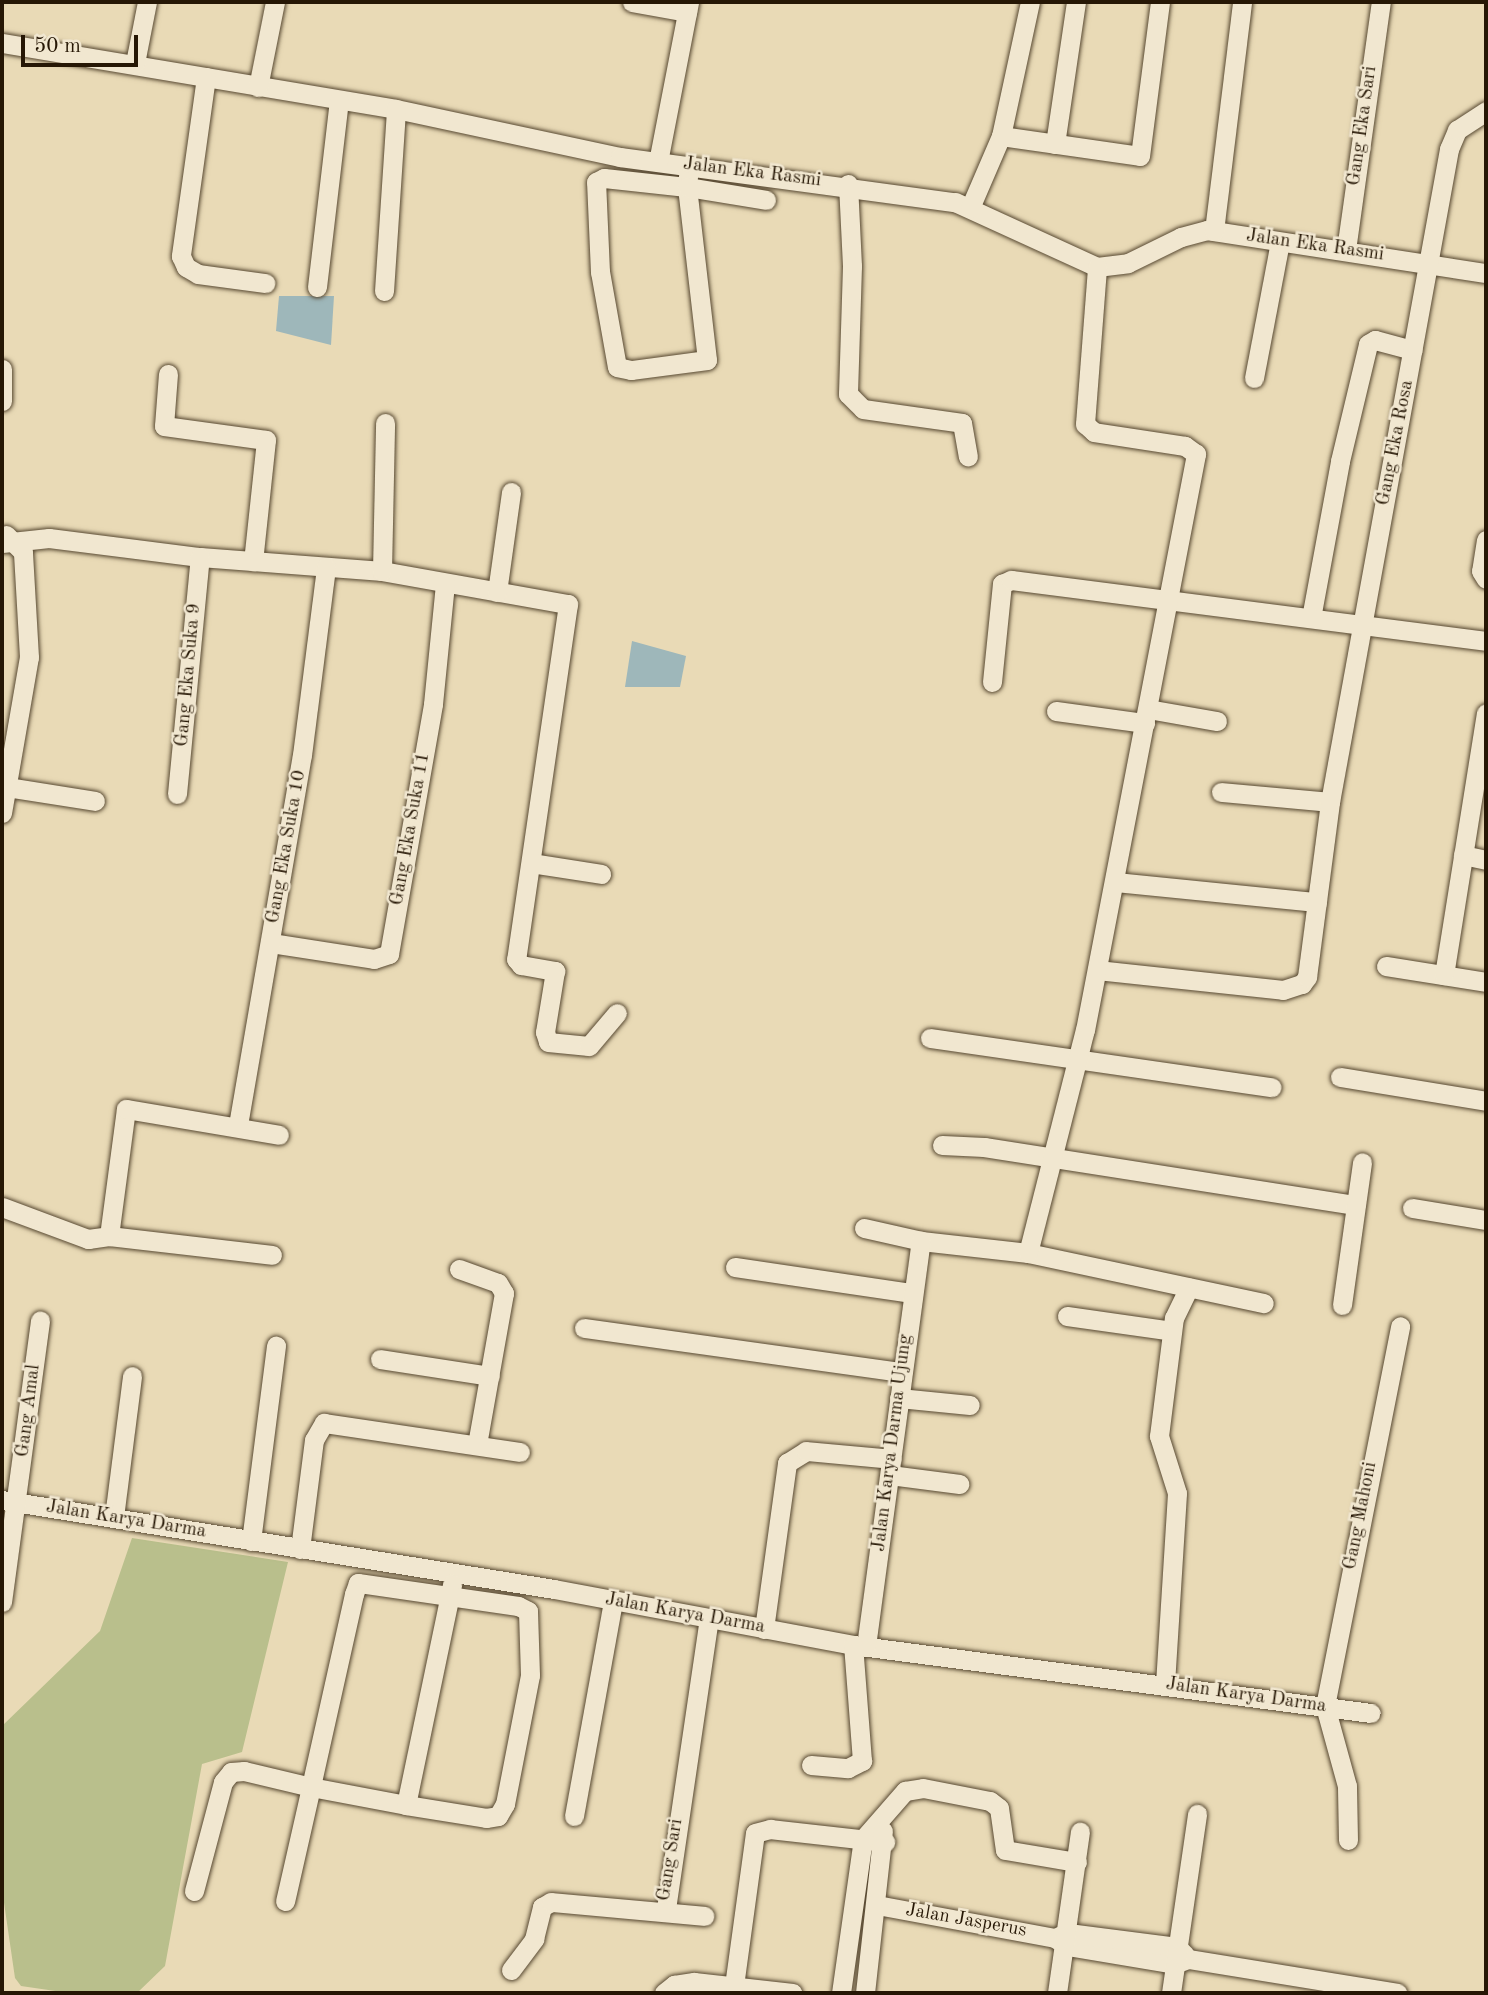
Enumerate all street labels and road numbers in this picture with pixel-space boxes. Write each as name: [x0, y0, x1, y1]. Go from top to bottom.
street label: Gang Eka Sari: [1343, 65, 1383, 187]
street label: Jalan Eka Rasmi: [682, 153, 822, 193]
street label: Jalan Eka Rasmi: [1245, 225, 1385, 267]
street label: Gang Eka Rosa: [1373, 378, 1419, 508]
street label: Gang Eka Suka 9: [171, 602, 207, 748]
street label: Gang Eka Suka 11: [386, 751, 436, 907]
street label: Gang Eka Suka 10: [262, 769, 312, 925]
street label: Jalan Karya Darma Ujung: [868, 1333, 918, 1553]
street label: Gang Amal: [12, 1363, 46, 1459]
street label: Gang Mahoni: [1339, 1460, 1383, 1572]
street label: Jalan Karya Darma: [44, 1496, 208, 1544]
street label: Jalan Karya Darma: [603, 1589, 767, 1639]
street label: Jalan Karya Darma: [1164, 1673, 1328, 1719]
street label: Gang Sari: [653, 1817, 689, 1903]
street label: Jalan Jasperus: [904, 1899, 1028, 1943]

